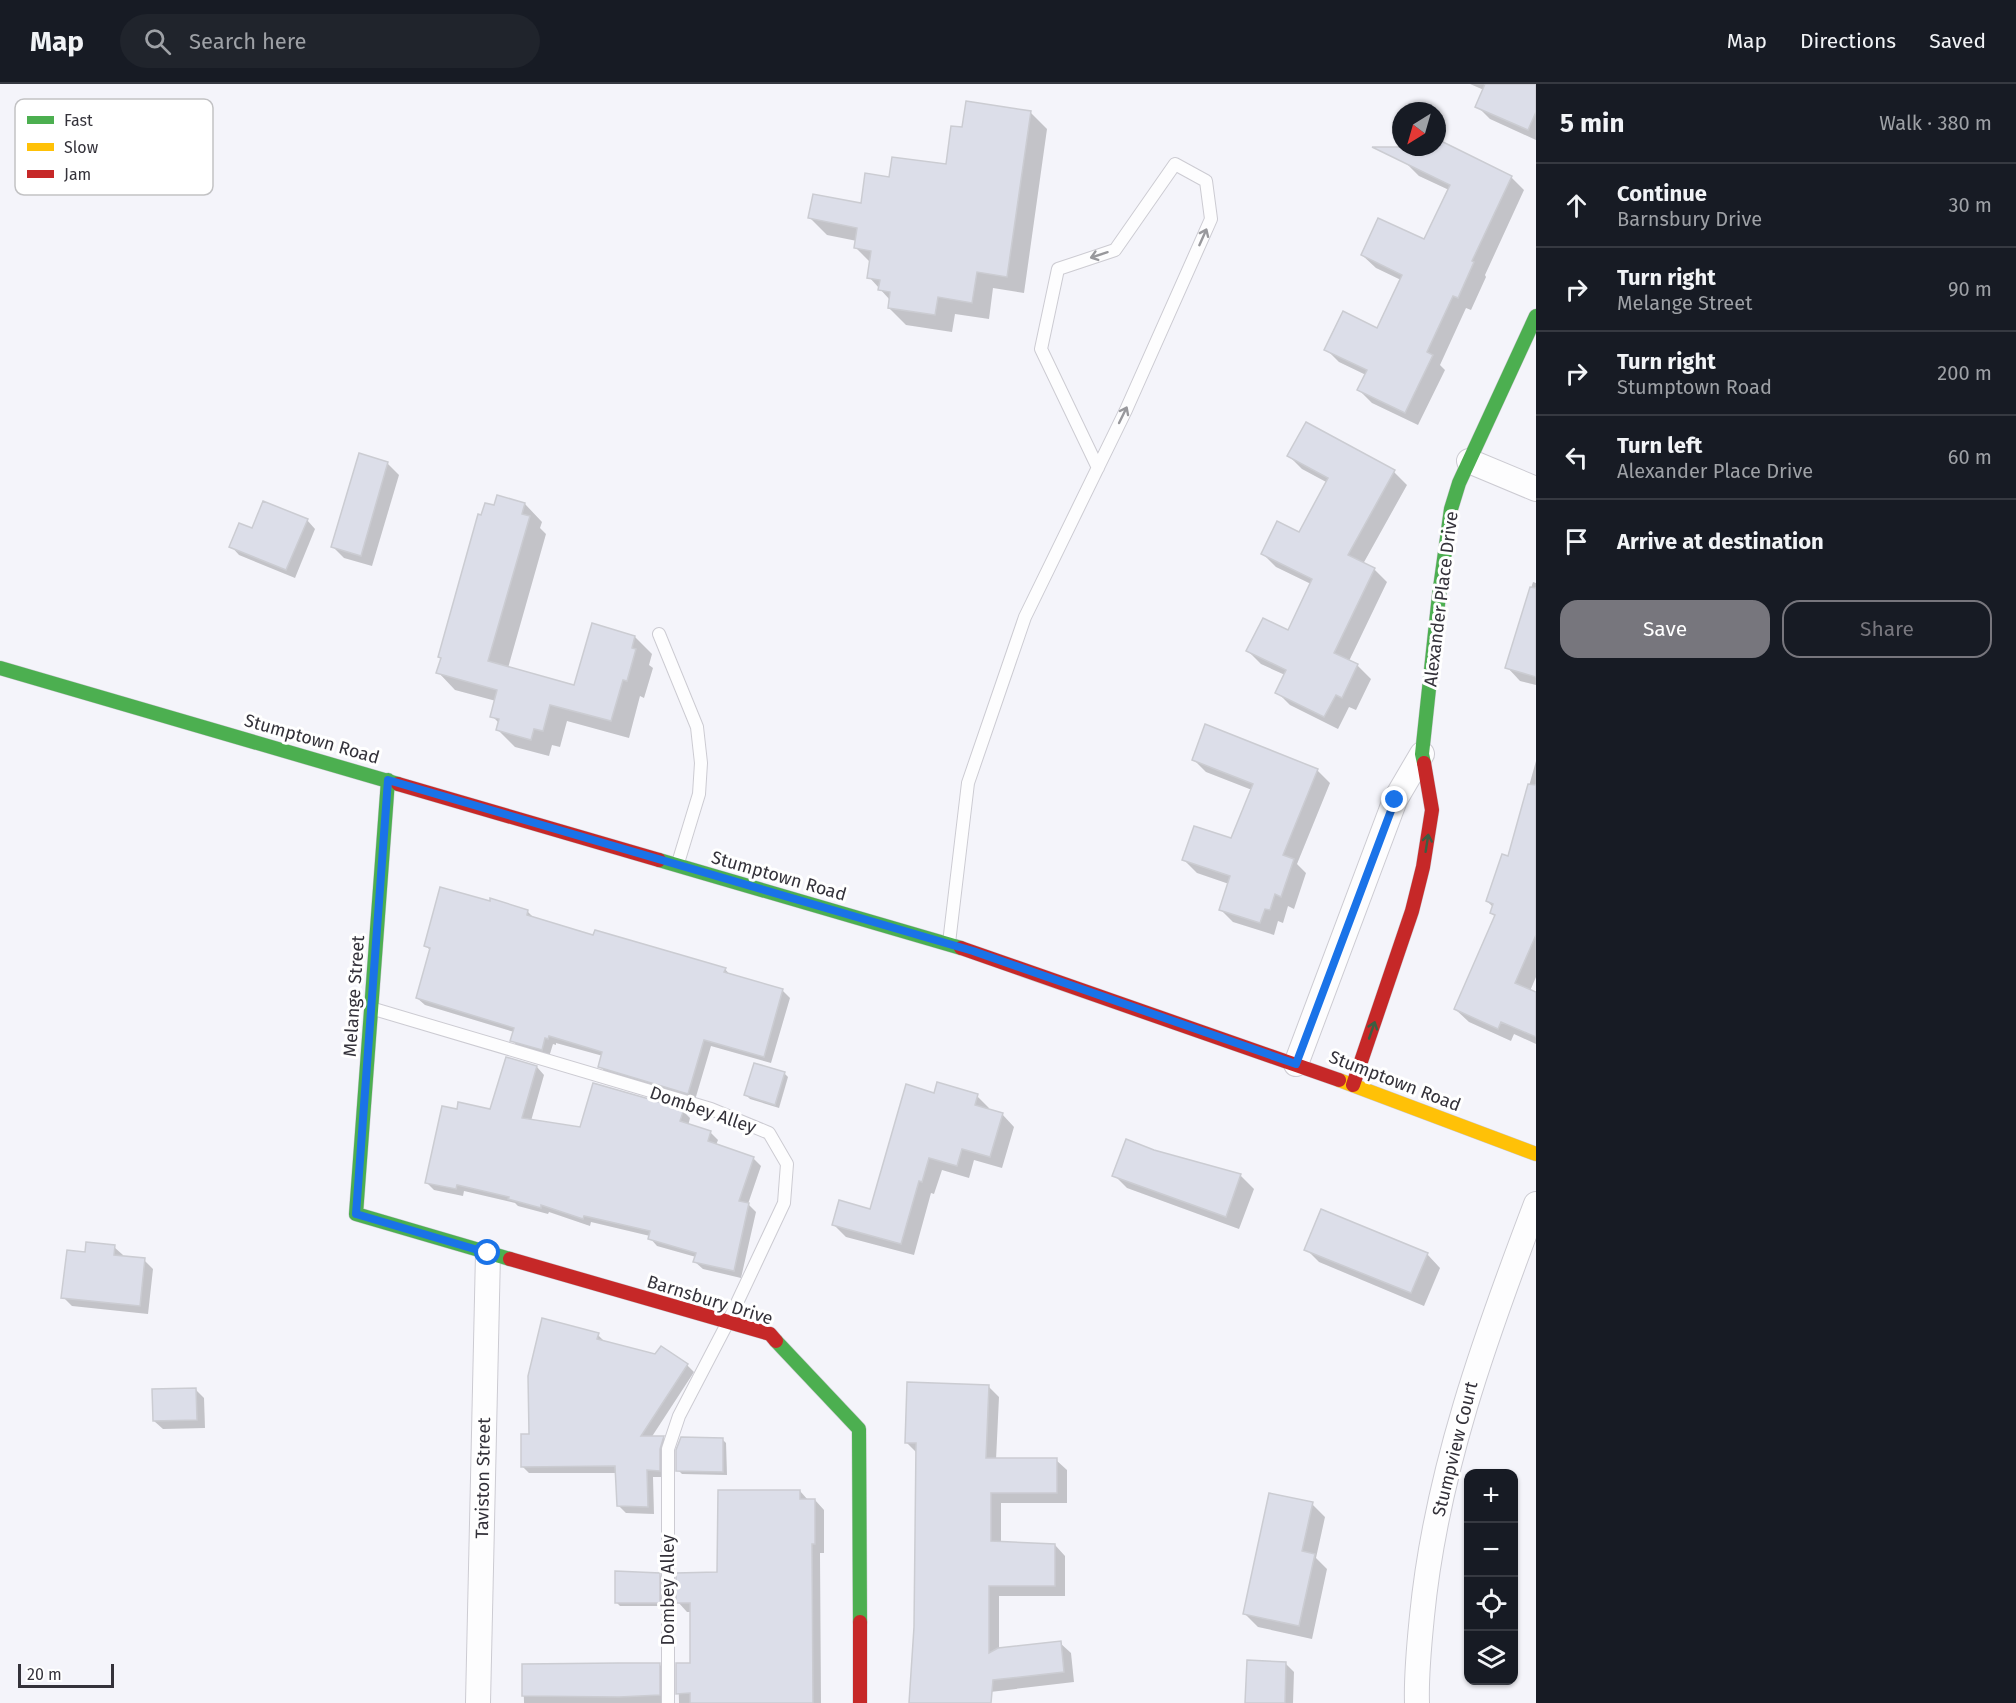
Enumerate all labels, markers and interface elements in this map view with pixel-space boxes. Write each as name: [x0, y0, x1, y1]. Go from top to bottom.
search box: [120, 14, 540, 68]
text: Map: [30, 25, 84, 58]
icon: search: [141, 25, 174, 58]
text: Search here: [189, 28, 307, 55]
text: Map: [1727, 28, 1767, 54]
text: Directions: [1800, 28, 1896, 54]
text: Saved: [1929, 28, 1986, 54]
legend: [15, 99, 213, 195]
north arrow: [1392, 102, 1446, 156]
text: 5 min: [1560, 108, 1624, 139]
text: Fast: [64, 111, 93, 130]
text: Walk · 380 m: [1879, 111, 1992, 135]
text: Slow: [64, 138, 99, 157]
text: Jam: [64, 165, 91, 184]
text: Continue: [1617, 180, 1707, 207]
icon: ahead: [1560, 189, 1593, 222]
text: 30 m: [1948, 193, 1992, 217]
text: Barnsbury Drive: [1617, 207, 1762, 231]
one-way arrow: [1198, 229, 1209, 247]
one-way arrow: [1090, 251, 1109, 262]
text: Turn right: [1617, 264, 1716, 291]
icon: right: [1560, 273, 1593, 306]
text: 90 m: [1948, 277, 1992, 301]
text: Melange Street: [1617, 291, 1752, 315]
text: Turn right: [1617, 348, 1716, 375]
icon: right: [1560, 357, 1593, 390]
text: 200 m: [1937, 361, 1992, 385]
text: Stumptown Road: [1617, 375, 1772, 399]
one-way arrow: [1118, 407, 1130, 425]
text: Turn left: [1617, 432, 1702, 459]
icon: left: [1560, 441, 1593, 474]
text: 60 m: [1948, 445, 1992, 469]
text: Alexander Place Drive: [1617, 459, 1813, 483]
street label: Alexander Place Drive: [1419, 510, 1463, 688]
icon: arrive: [1560, 525, 1593, 558]
text: Arrive at destination: [1617, 528, 1824, 555]
button: Save: [1560, 600, 1770, 658]
button: Share: [1782, 600, 1992, 658]
street label: Stumptown Road: [242, 709, 382, 769]
route end: [1381, 786, 1407, 812]
one-way arrow: [1422, 834, 1433, 853]
street label: Stumptown Road: [709, 846, 849, 906]
street label: Melange Street: [339, 934, 369, 1058]
one-way arrow: [1367, 1021, 1378, 1040]
street label: Stumptown Road: [1326, 1046, 1464, 1116]
street label: Dombey Alley: [647, 1082, 759, 1139]
route start: [474, 1239, 500, 1265]
street label: Barnsbury Drive: [644, 1270, 776, 1330]
street label: Stumpview Court: [1428, 1379, 1483, 1519]
street label: Taviston Street: [471, 1417, 495, 1539]
map controls: [1464, 1469, 1518, 1685]
button: +: [1464, 1469, 1518, 1523]
button: −: [1464, 1523, 1518, 1577]
street label: Dombey Alley: [657, 1534, 679, 1645]
button: locate: [1464, 1577, 1518, 1631]
button: layers: [1464, 1631, 1518, 1685]
scale bar: [18, 1661, 114, 1688]
text: 20 m: [27, 1665, 62, 1684]

